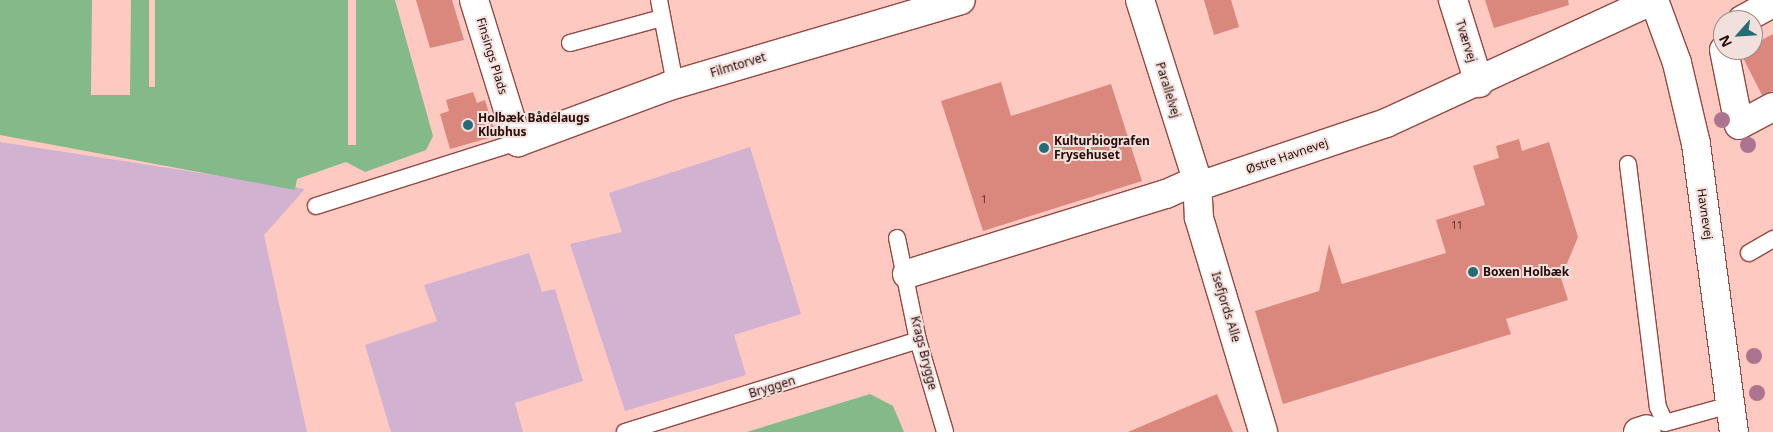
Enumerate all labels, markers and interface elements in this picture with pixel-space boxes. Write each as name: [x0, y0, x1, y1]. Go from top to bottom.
north arrow: [1713, 10, 1763, 60]
street label: Finsings Plads: [473, 16, 511, 96]
street label: Tværvej: [1453, 18, 1479, 64]
text: N: [1714, 32, 1736, 51]
street label: Filmtorvet: [708, 50, 768, 80]
street label: Parallelvej: [1153, 60, 1183, 120]
place label: Holbæk Bådelaugs Klubhus: [478, 111, 589, 139]
marker: Holbæk Bådelaugs Klubhus: [462, 119, 474, 131]
place label: Kulturbiografen Frysehuset: [1054, 134, 1150, 162]
street label: Østre Havnevej: [1244, 135, 1330, 177]
marker: Kulturbiografen Frysehuset: [1038, 142, 1050, 154]
street label: Havnevej: [1694, 187, 1716, 241]
house number: 1: [981, 194, 987, 206]
house number: 11: [1451, 220, 1463, 232]
place label: Boxen Holbæk: [1483, 265, 1569, 279]
marker: Boxen Holbæk: [1467, 266, 1479, 278]
street label: Isefjords Alle: [1208, 270, 1244, 344]
street label: Krags Brygge: [908, 315, 940, 391]
street label: Bryggen: [747, 373, 797, 401]

